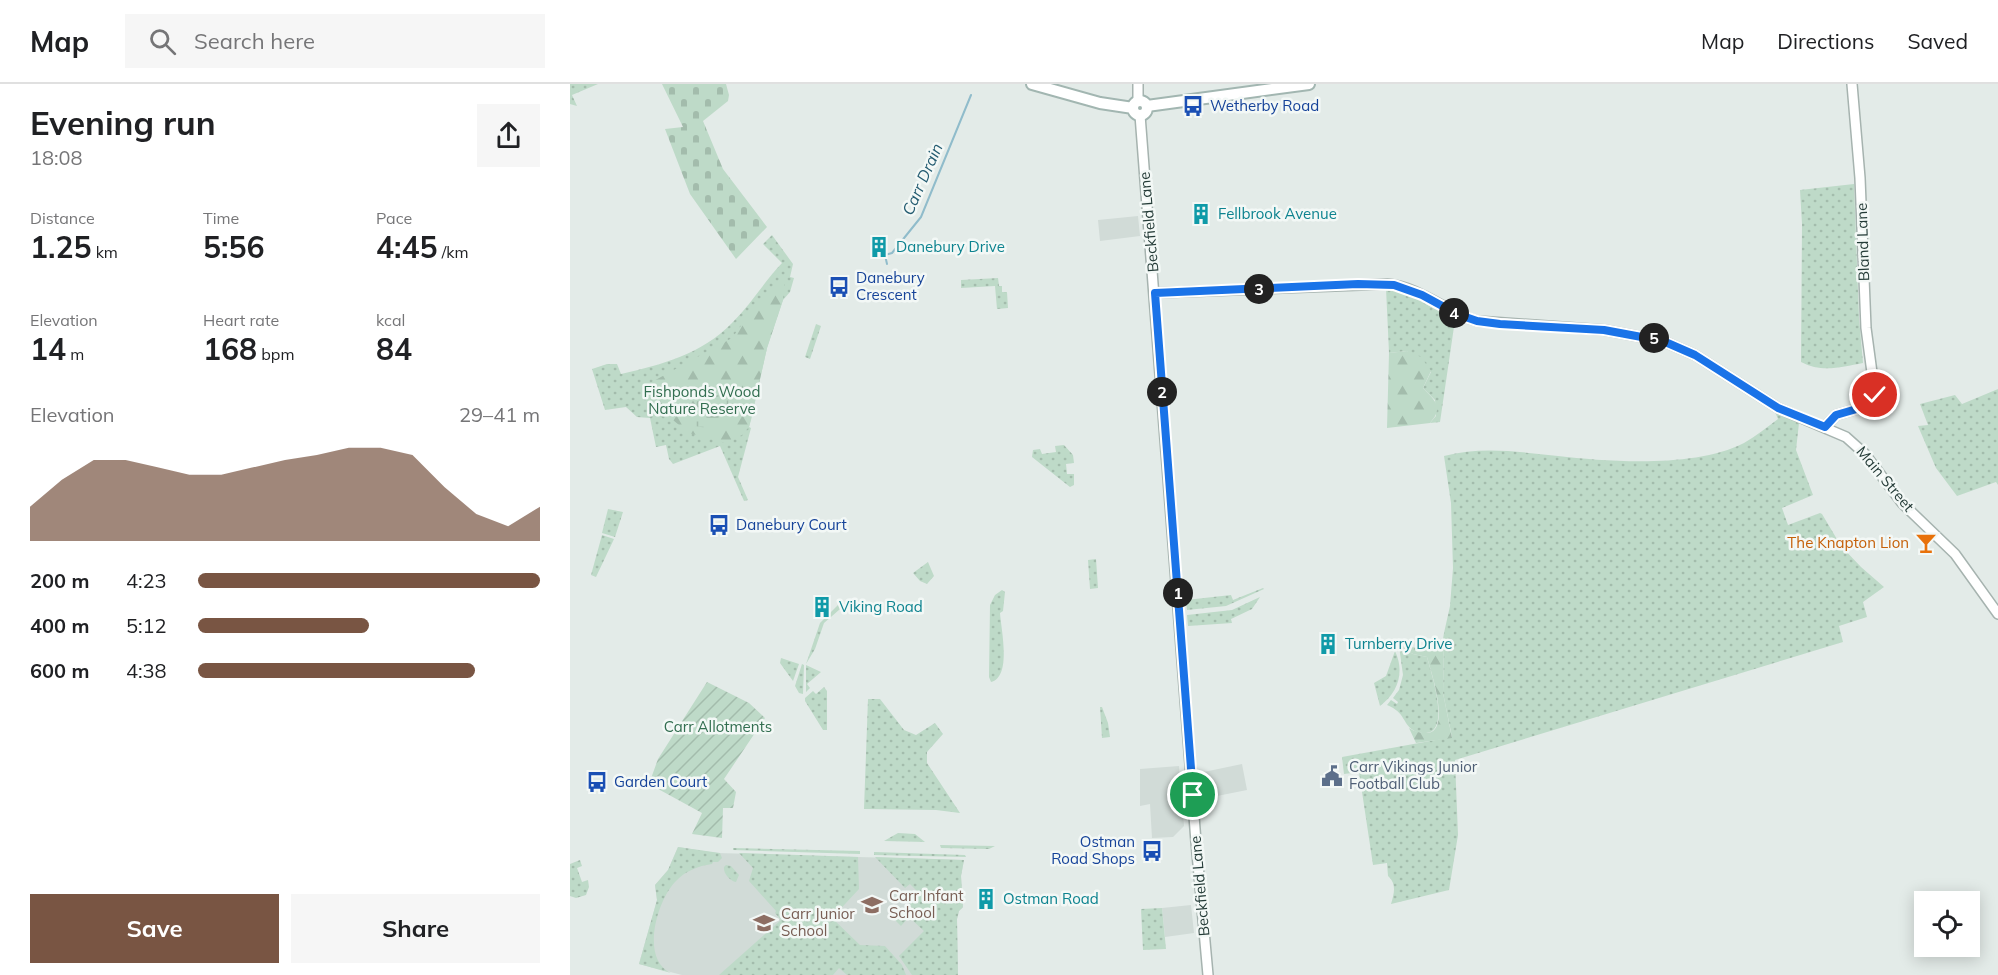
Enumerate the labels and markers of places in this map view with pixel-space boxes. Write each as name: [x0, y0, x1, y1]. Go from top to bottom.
bus stop icon: Wetherby Road: [1181, 94, 1205, 118]
place label: Wetherby Road: [1210, 96, 1319, 115]
building icon: Fellbrook Avenue: [1189, 202, 1213, 226]
place label: Fellbrook Avenue: [1218, 204, 1337, 223]
building icon: Danebury Drive: [867, 235, 891, 259]
place label: Danebury Drive: [896, 237, 1005, 256]
place label: Danebury Crescent: [856, 268, 925, 304]
pin: 3: [1244, 274, 1274, 304]
bus stop icon: Danebury Crescent: [827, 275, 851, 299]
pin: 4: [1439, 298, 1469, 328]
pin: 5: [1639, 323, 1669, 353]
pin: [1849, 369, 1900, 420]
pin: 2: [1147, 377, 1177, 407]
bus stop icon: Danebury Court: [707, 513, 731, 537]
place label: Danebury Court: [736, 515, 847, 534]
bar icon: The Knapton Lion: [1914, 531, 1938, 555]
place label: The Knapton Lion: [1787, 533, 1909, 552]
pin: 1: [1163, 578, 1193, 608]
building icon: Viking Road: [810, 595, 834, 619]
place label: Viking Road: [839, 597, 923, 616]
building icon: Turnberry Drive: [1316, 632, 1340, 656]
place label: Turnberry Drive: [1345, 634, 1452, 653]
place label: Carr Vikings Junior Football Club: [1349, 757, 1478, 793]
public building icon: Carr Vikings Junior Football Club: [1320, 764, 1344, 788]
pin: [1167, 769, 1218, 820]
bus stop icon: Garden Court: [585, 770, 609, 794]
place label: Garden Court: [614, 772, 707, 791]
place label: Ostman Road Shops: [1051, 832, 1135, 868]
bus stop icon: Ostman Road Shops: [1140, 839, 1164, 863]
place label: Carr Infant School: [889, 886, 964, 922]
building icon: Ostman Road: [974, 887, 998, 911]
place label: Ostman Road: [1003, 889, 1099, 908]
school or university icon: Carr Infant School: [860, 893, 884, 917]
place label: Carr Junior School: [781, 904, 855, 940]
school or university icon: Carr Junior School: [752, 911, 776, 935]

